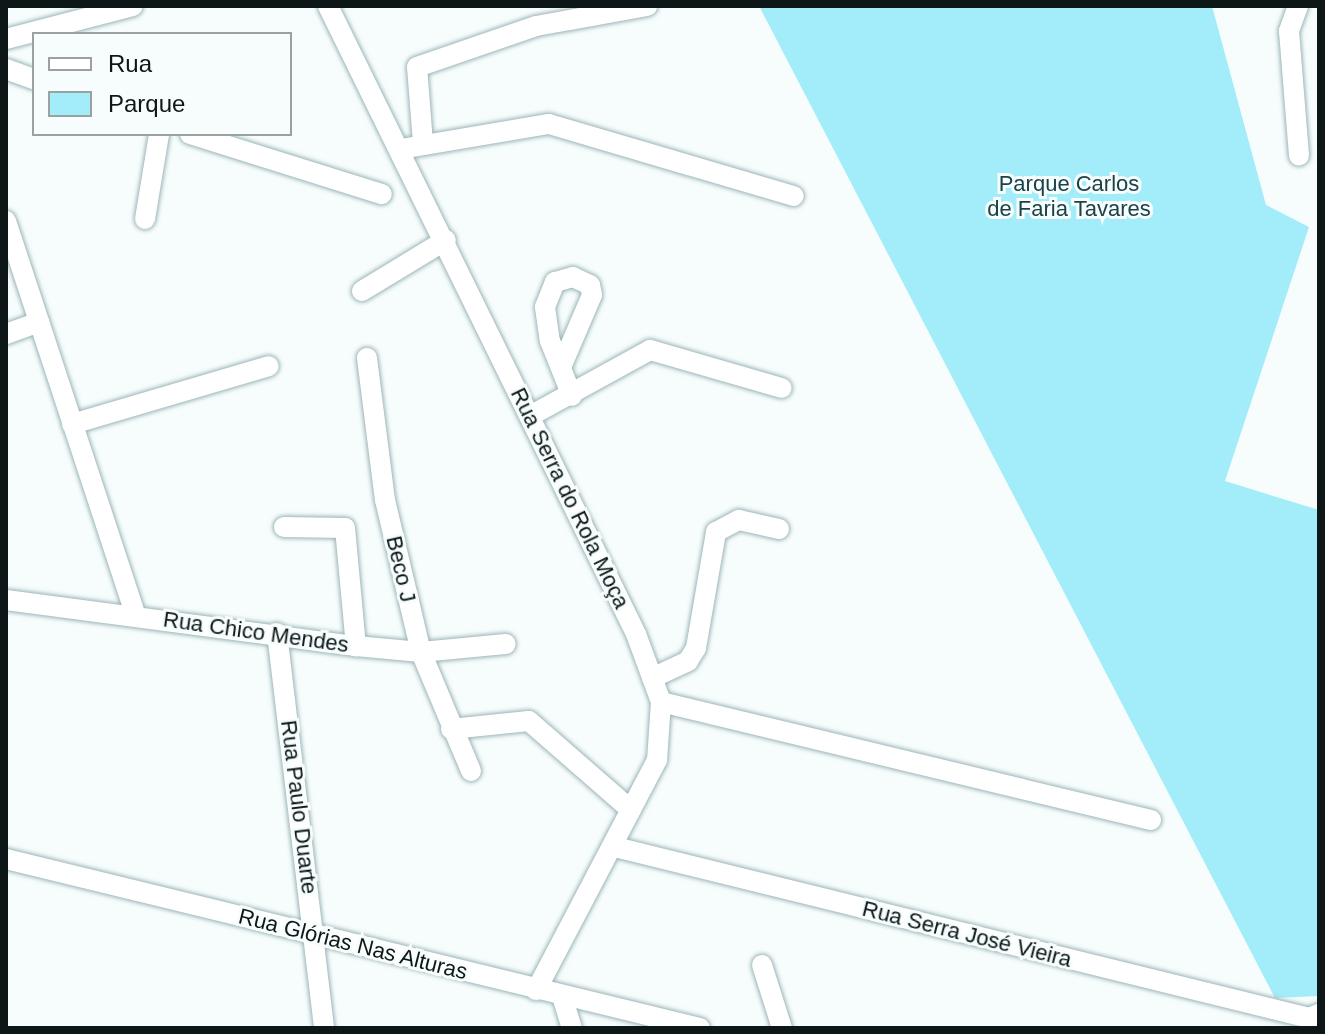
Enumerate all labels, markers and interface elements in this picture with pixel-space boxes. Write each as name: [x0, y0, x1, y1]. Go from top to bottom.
legend: [32, 32, 292, 136]
text: Rua: [108, 50, 152, 77]
text: Parque: [108, 90, 185, 117]
park label: Parque Carlos de Faria Tavares: [987, 170, 1151, 222]
street label: Rua Serra do Rola Moça: [505, 383, 635, 613]
street label: Beco J: [381, 533, 421, 605]
street label: Rua Chico Mendes: [162, 606, 350, 658]
street label: Rua Paulo Duarte: [275, 719, 323, 895]
street label: Rua Serra José Vieira: [860, 895, 1074, 973]
street label: Rua Glórias Nas Alturas: [235, 903, 471, 985]

